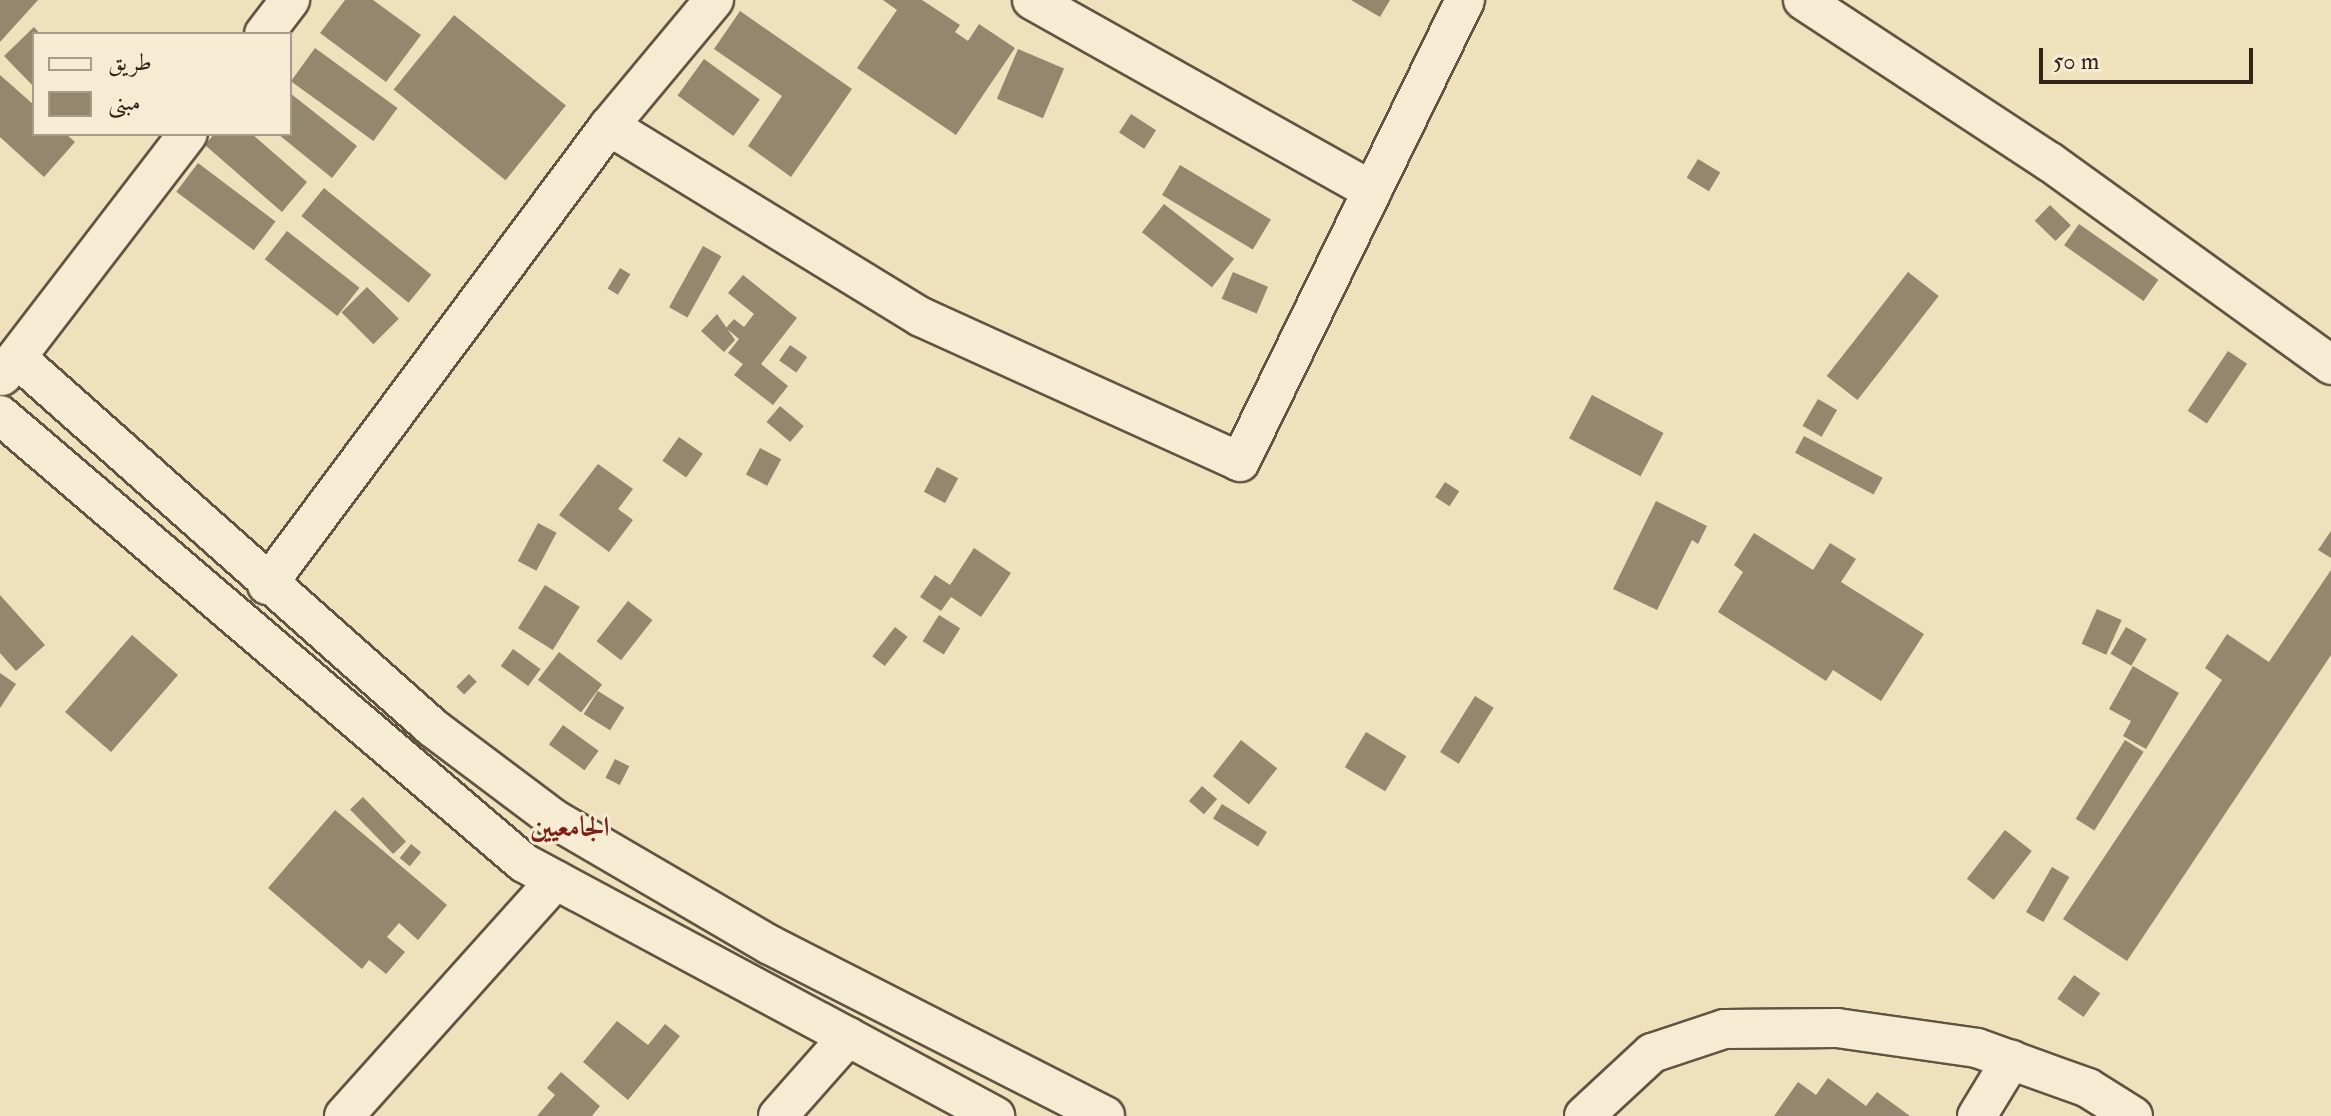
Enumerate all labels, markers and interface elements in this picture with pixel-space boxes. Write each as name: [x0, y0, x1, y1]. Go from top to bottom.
legend: [32, 32, 292, 136]
scale bar: [2043, 32, 2257, 82]
text: 50 m: [2053, 46, 2099, 77]
text: طريق: [108, 47, 152, 78]
text: مبنى: [108, 87, 141, 118]
district label: الجامعيين: [530, 811, 610, 845]

